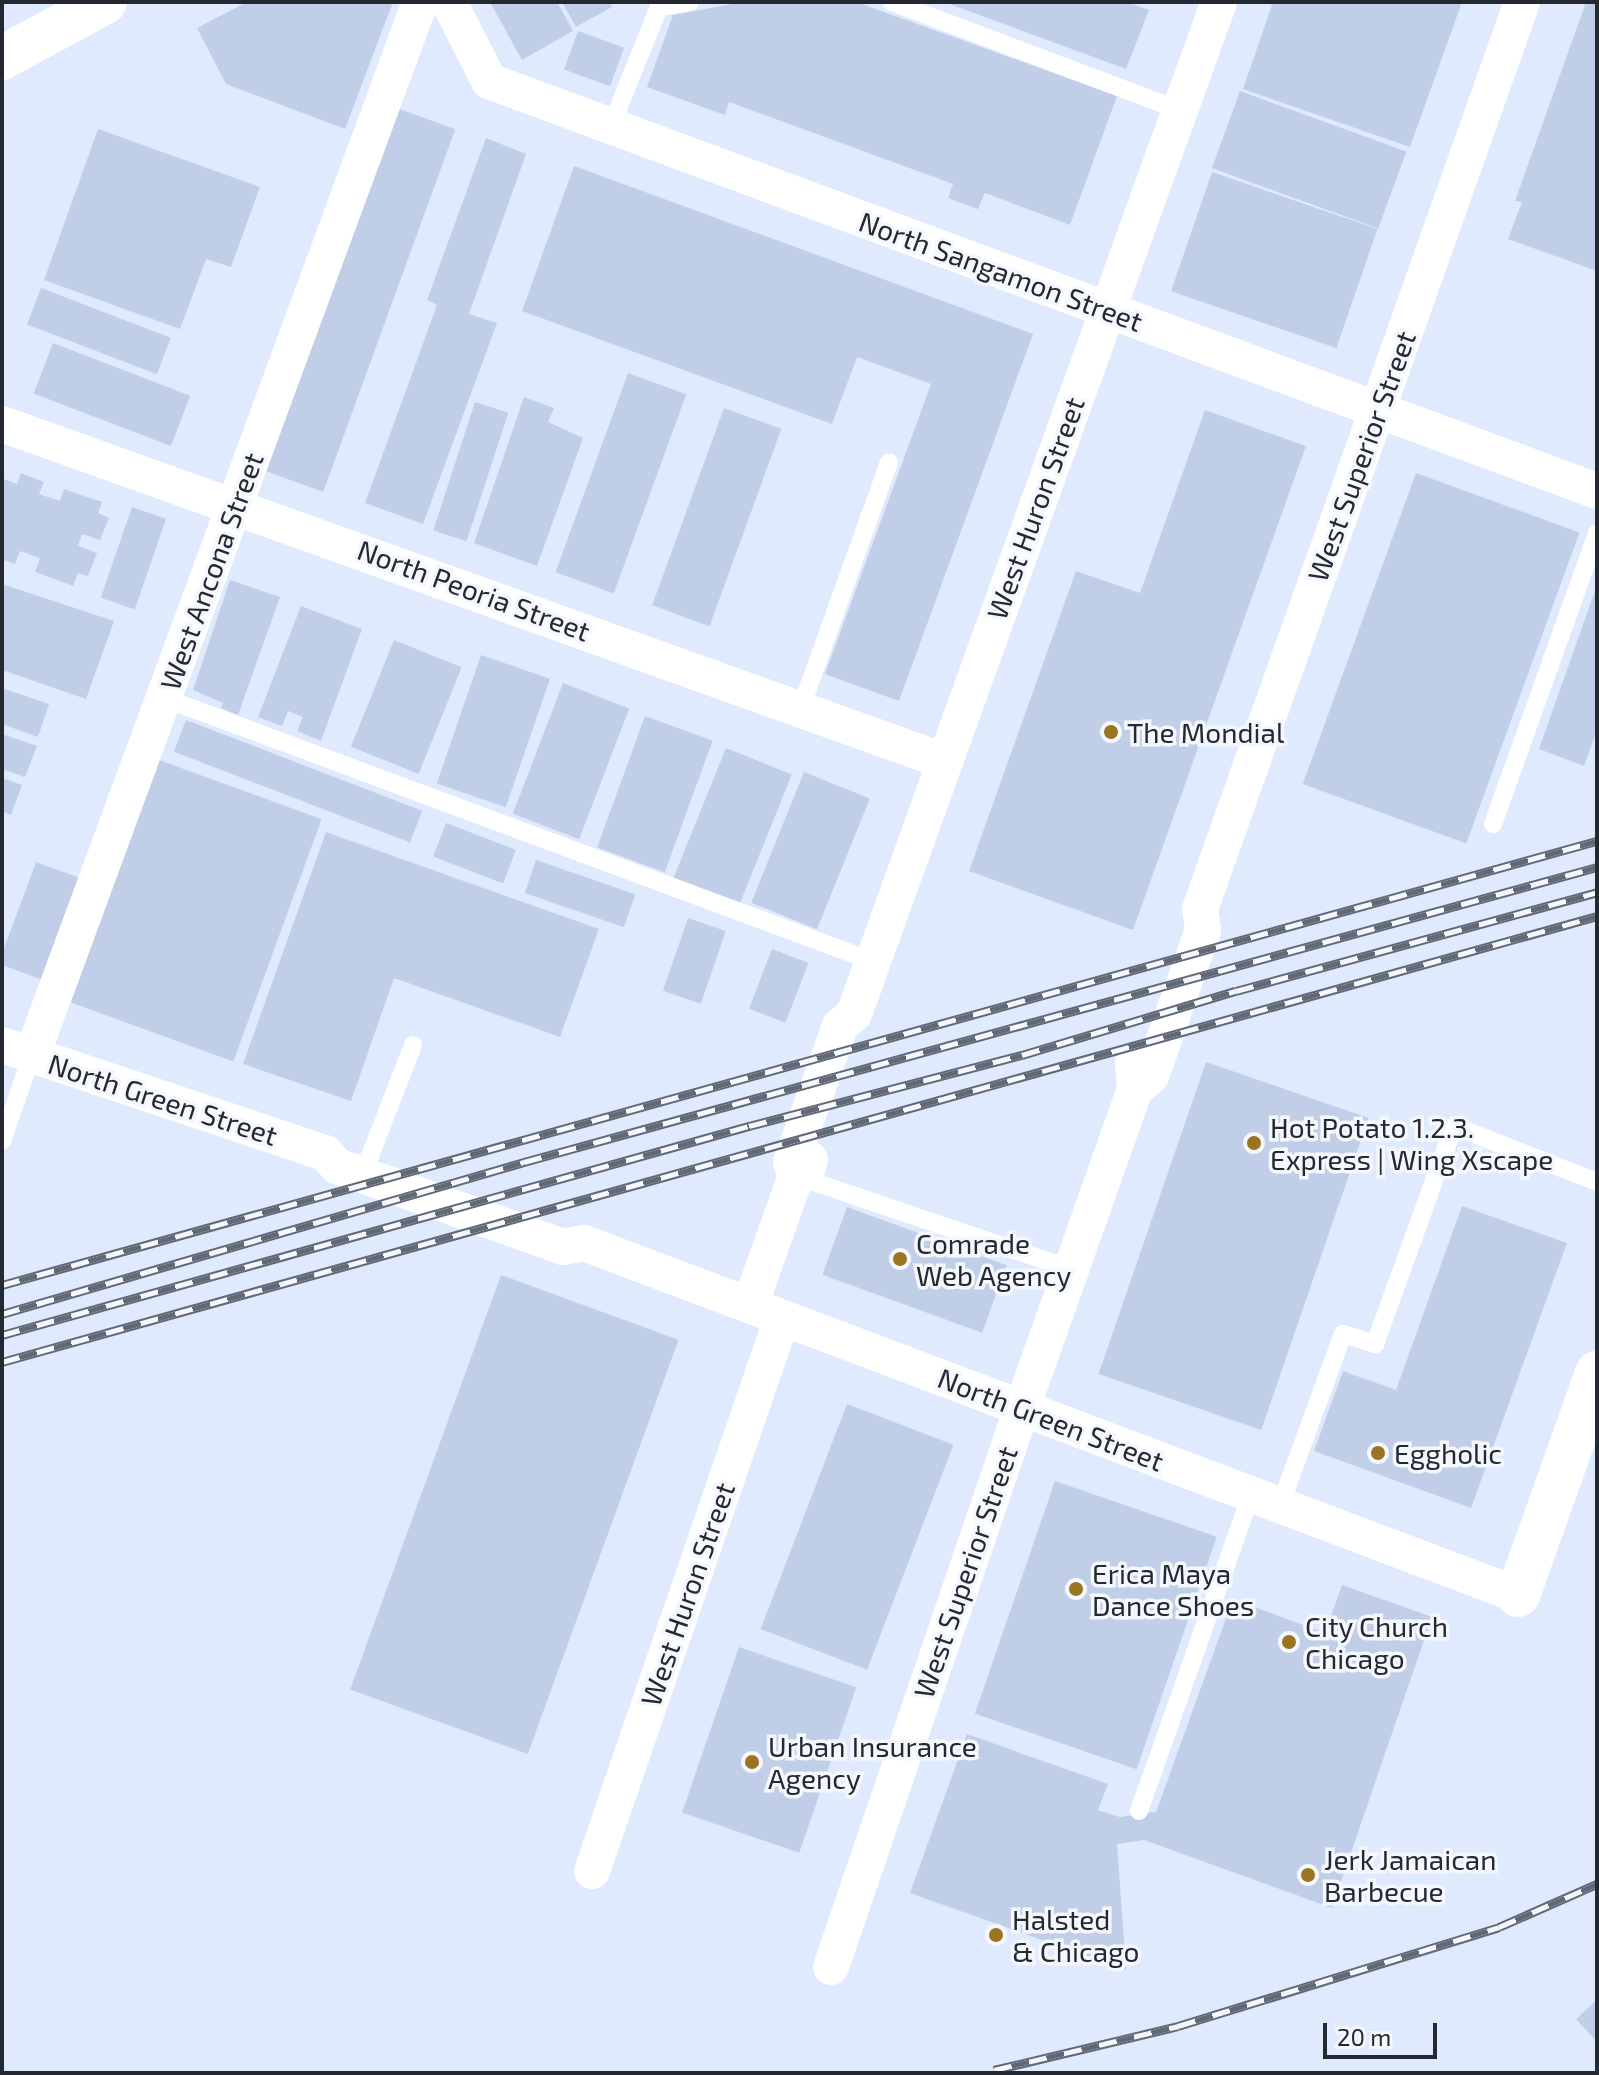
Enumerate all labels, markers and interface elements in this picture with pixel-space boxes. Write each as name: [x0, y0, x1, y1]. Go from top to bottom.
street label: North Sangamon Street: [855, 204, 1147, 338]
street label: West Superior Street: [1300, 326, 1422, 586]
street label: West Huron Street: [979, 392, 1091, 624]
street label: West Ancona Street: [152, 447, 270, 695]
street label: North Peoria Street: [353, 532, 595, 648]
place label: The Mondial: [1127, 715, 1284, 749]
marker: The Mondial: [1102, 723, 1120, 741]
street label: North Green Street: [44, 1046, 282, 1152]
place label: Hot Potato 1.2.3. Express | Wing Xscape: [1270, 1110, 1554, 1176]
marker: Hot Potato 1.2.3. Express | Wing Xscape: [1245, 1134, 1263, 1152]
place label: Comrade Web Agency: [916, 1226, 1072, 1292]
marker: Comrade Web Agency: [891, 1250, 909, 1268]
street label: North Green Street: [933, 1361, 1169, 1477]
place label: Eggholic: [1394, 1436, 1502, 1470]
street label: West Superior Street: [906, 1441, 1024, 1703]
marker: Eggholic: [1369, 1444, 1387, 1462]
street label: West Huron Street: [633, 1478, 741, 1710]
place label: Erica Maya Dance Shoes: [1092, 1556, 1254, 1622]
marker: Erica Maya Dance Shoes: [1067, 1580, 1085, 1598]
place label: City Church Chicago: [1305, 1609, 1449, 1675]
marker: City Church Chicago: [1280, 1633, 1298, 1651]
place label: Urban Insurance Agency: [768, 1729, 977, 1795]
marker: Urban Insurance Agency: [743, 1753, 761, 1771]
place label: Jerk Jamaican Barbecue: [1324, 1842, 1497, 1908]
marker: Jerk Jamaican Barbecue: [1299, 1866, 1317, 1884]
place label: Halsted & Chicago: [1012, 1902, 1140, 1968]
marker: Halsted & Chicago: [987, 1926, 1005, 1944]
scale bar: [1327, 2007, 1441, 2057]
text: 20 m: [1337, 2022, 1391, 2051]

